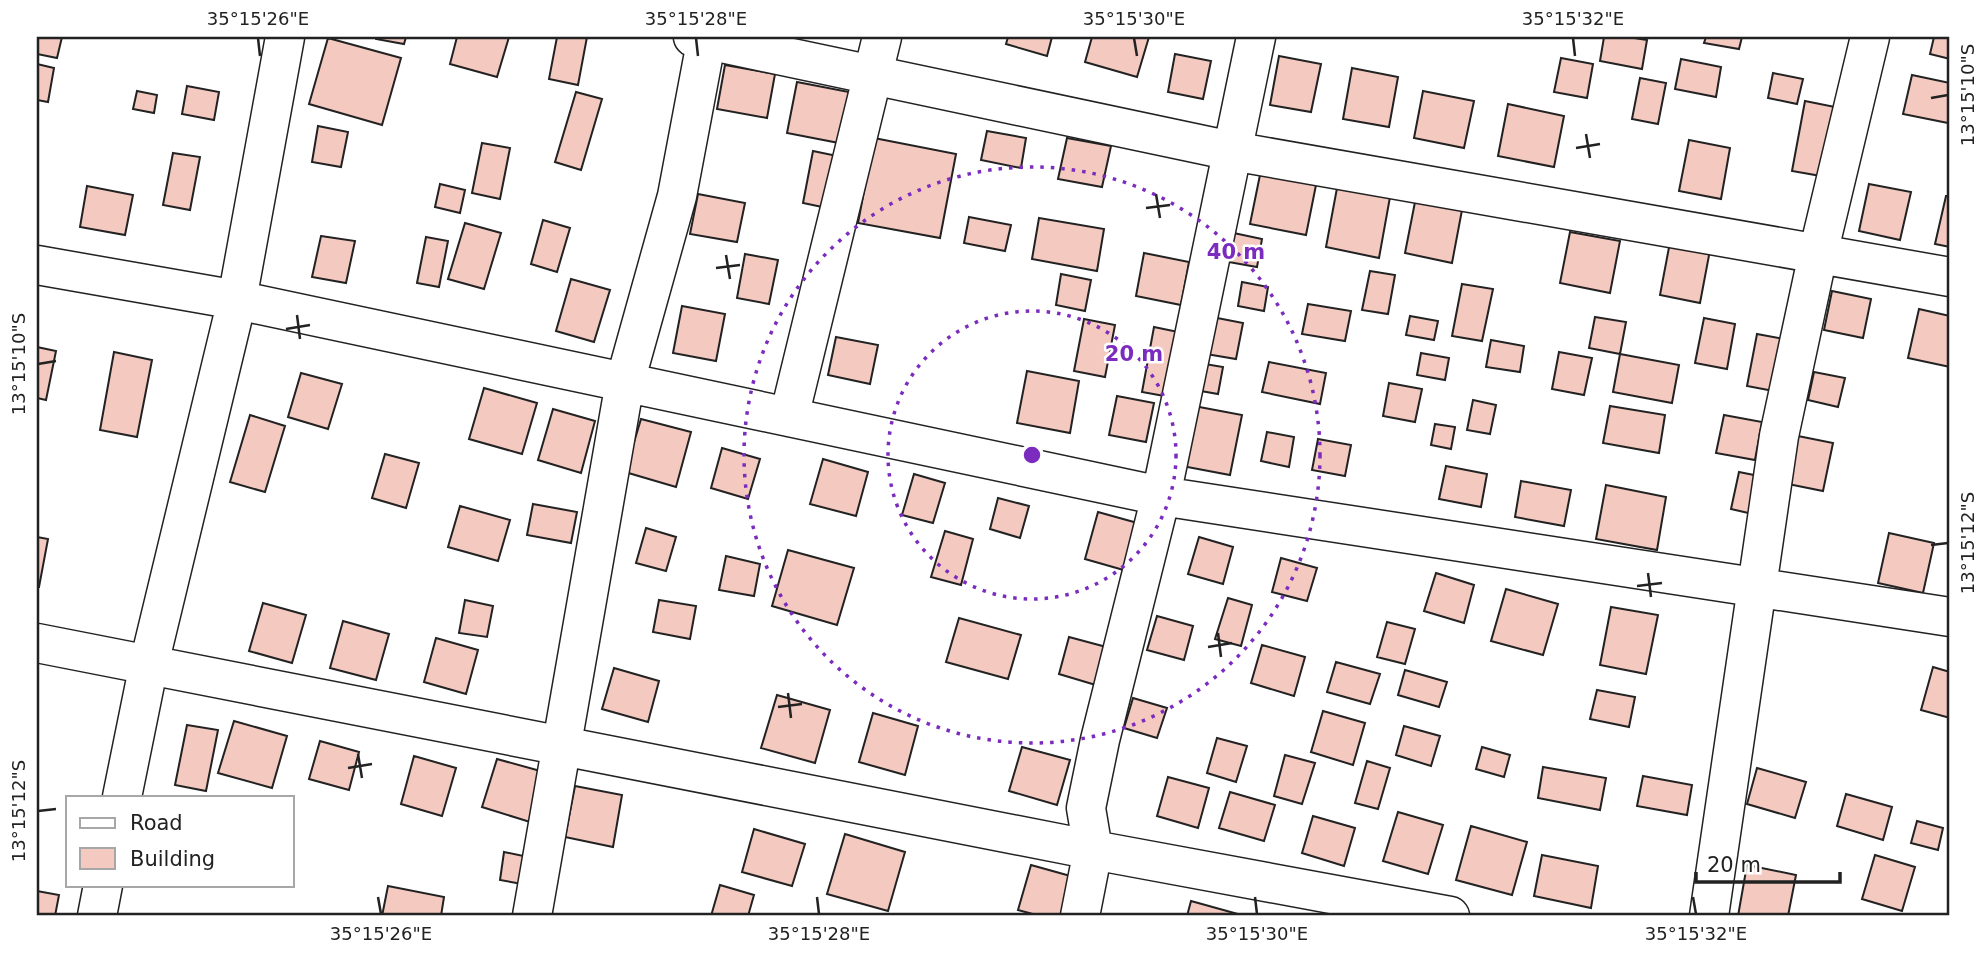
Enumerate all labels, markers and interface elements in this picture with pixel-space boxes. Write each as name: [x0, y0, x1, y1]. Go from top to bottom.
text: 35°15'26"E: [207, 8, 309, 29]
text: 35°15'28"E: [645, 8, 747, 29]
text: 35°15'30"E: [1083, 8, 1185, 29]
text: 35°15'32"E: [1522, 8, 1624, 29]
text: 13°15'10"S: [1957, 44, 1978, 146]
text: 40 m: [1207, 240, 1265, 264]
text: 13°15'10"S: [8, 313, 29, 415]
text: 20 m: [1105, 342, 1163, 366]
centre of rings: [1020, 443, 1044, 467]
text: 13°15'12"S: [1957, 492, 1978, 594]
text: 13°15'12"S: [8, 760, 29, 862]
legend: [66, 796, 294, 886]
text: Road: [130, 811, 183, 835]
scale bar: [1696, 841, 1840, 885]
text: Building: [130, 847, 215, 871]
text: 20 m: [1707, 853, 1761, 877]
text: 35°15'26"E: [330, 923, 432, 944]
text: 35°15'28"E: [768, 923, 870, 944]
text: 35°15'30"E: [1206, 923, 1308, 944]
text: 35°15'32"E: [1645, 923, 1747, 944]

